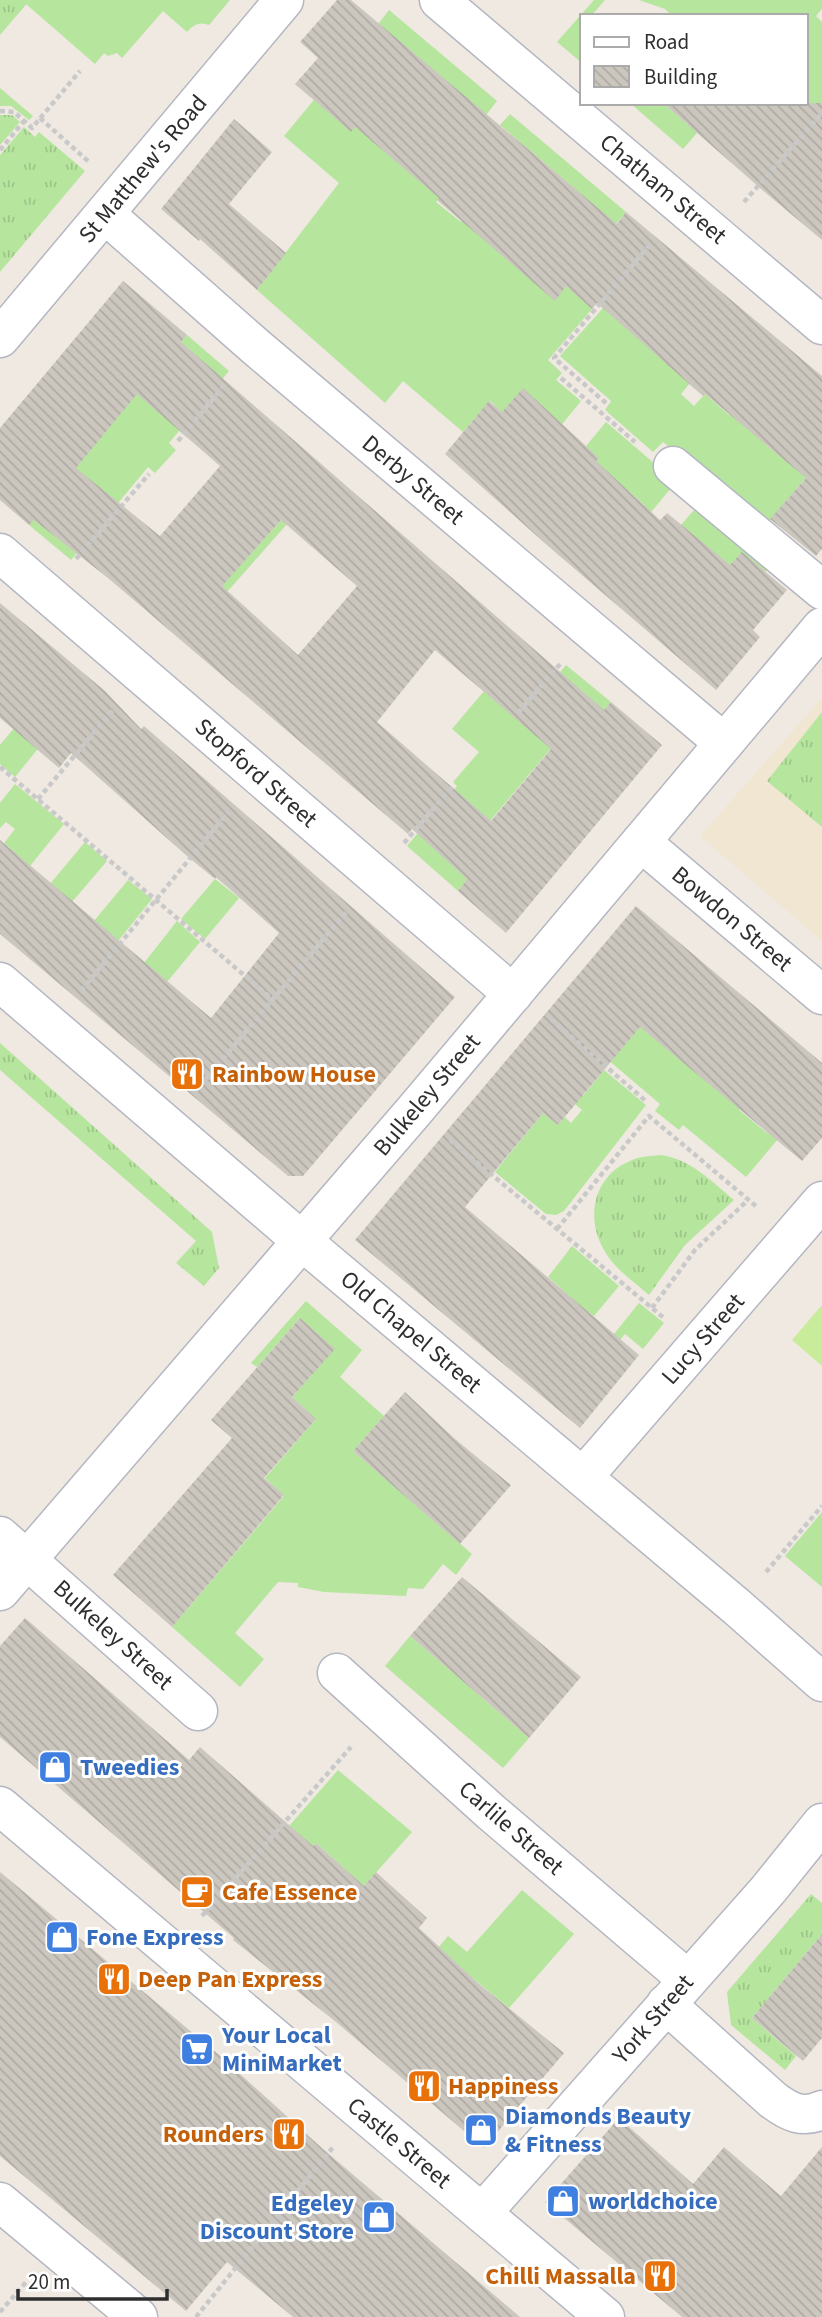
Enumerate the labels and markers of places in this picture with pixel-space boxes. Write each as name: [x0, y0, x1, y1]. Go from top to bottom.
restaurant icon: Rainbow House: [168, 1055, 206, 1093]
place label: Rainbow House: [212, 1057, 376, 1092]
shop icon: Tweedies: [36, 1748, 74, 1786]
place label: Tweedies: [80, 1750, 180, 1785]
cafe icon: Cafe Essence: [178, 1873, 216, 1911]
place label: Cafe Essence: [222, 1875, 357, 1910]
shop icon: Fone Express: [43, 1918, 81, 1956]
place label: Fone Express: [86, 1920, 224, 1955]
restaurant icon: Deep Pan Express: [95, 1960, 133, 1998]
place label: Deep Pan Express: [138, 1962, 323, 1997]
place label: Your Local MiniMarket: [221, 2018, 342, 2081]
supermarket icon: Your Local MiniMarket: [178, 2030, 216, 2068]
restaurant icon: Happiness: [405, 2067, 443, 2105]
place label: Happiness: [448, 2069, 558, 2104]
place label: Diamonds Beauty & Fitness: [505, 2099, 691, 2162]
shop icon: Diamonds Beauty & Fitness: [462, 2111, 500, 2149]
restaurant icon: Rounders: [270, 2115, 308, 2153]
place label: Rounders: [163, 2117, 264, 2152]
shop icon: worldchoice: [544, 2182, 582, 2220]
place label: worldchoice: [588, 2184, 718, 2219]
place label: Edgeley Discount Store: [200, 2186, 354, 2249]
shop icon: Edgeley Discount Store: [360, 2198, 398, 2236]
restaurant icon: Chilli Massalla: [641, 2257, 679, 2295]
place label: Chilli Massalla: [485, 2259, 636, 2294]

